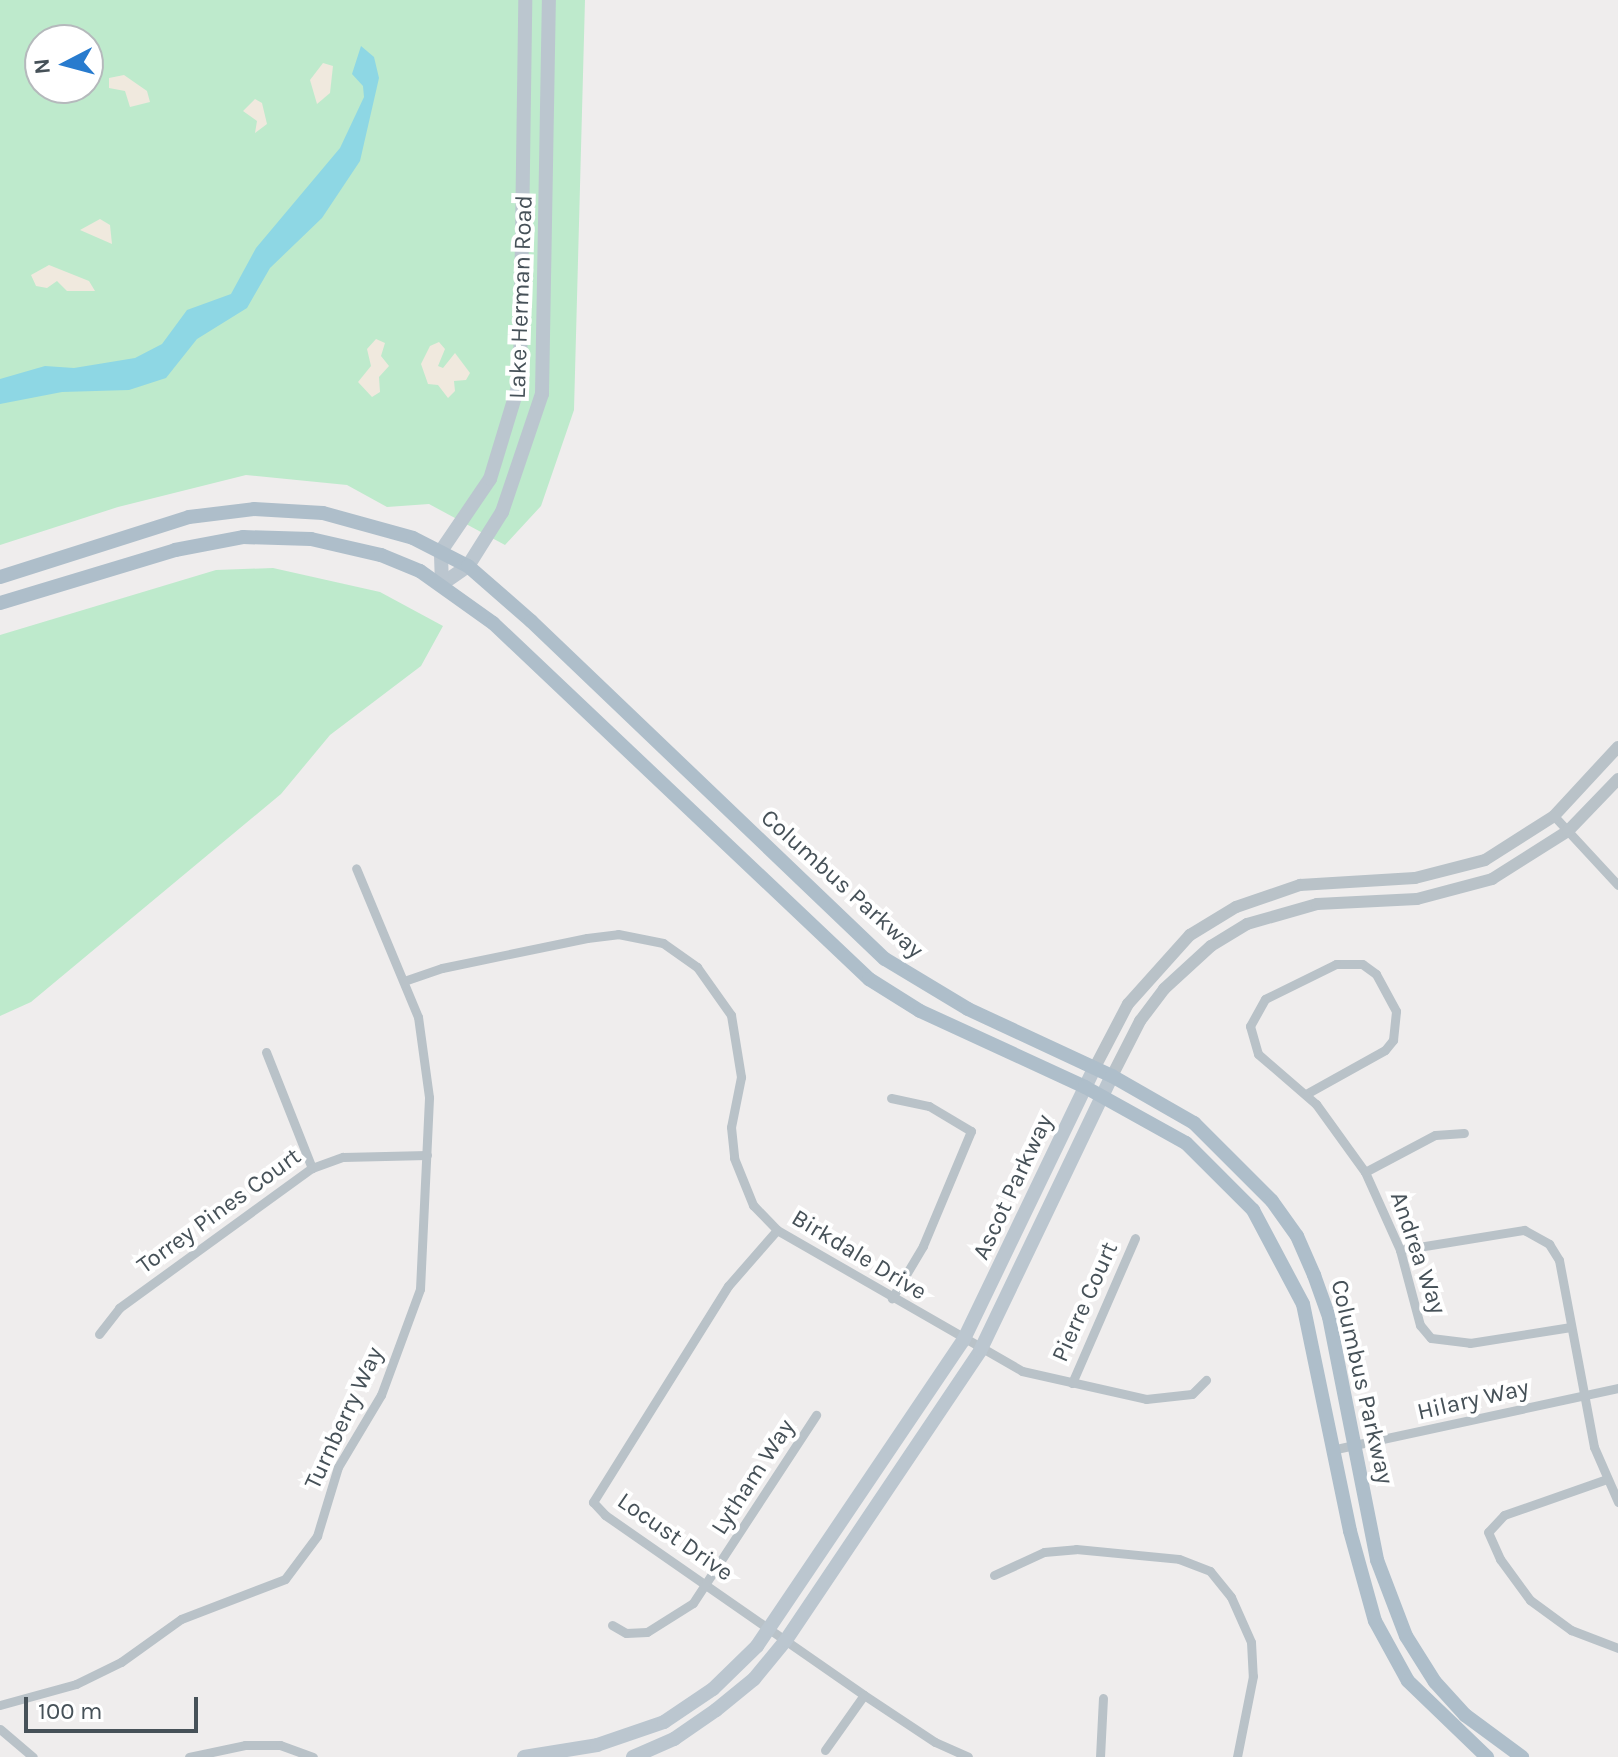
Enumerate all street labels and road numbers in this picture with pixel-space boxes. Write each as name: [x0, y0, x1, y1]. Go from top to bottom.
street label: Lake Herman Road: [503, 194, 539, 400]
street label: Columbus Parkway: [755, 803, 929, 965]
street label: Ascot Parkway: [967, 1110, 1059, 1264]
street label: Torrey Pines Court: [131, 1142, 307, 1280]
street label: Andrea Way: [1384, 1188, 1452, 1318]
street label: Birkdale Drive: [786, 1203, 932, 1307]
street label: Pierre Court: [1046, 1238, 1124, 1366]
street label: Columbus Parkway: [1324, 1277, 1400, 1487]
street label: Turnberry Way: [298, 1342, 390, 1494]
street label: Hilary Way: [1414, 1373, 1532, 1427]
street label: Lytham Way: [705, 1414, 801, 1540]
street label: Locust Drive: [612, 1487, 738, 1587]

